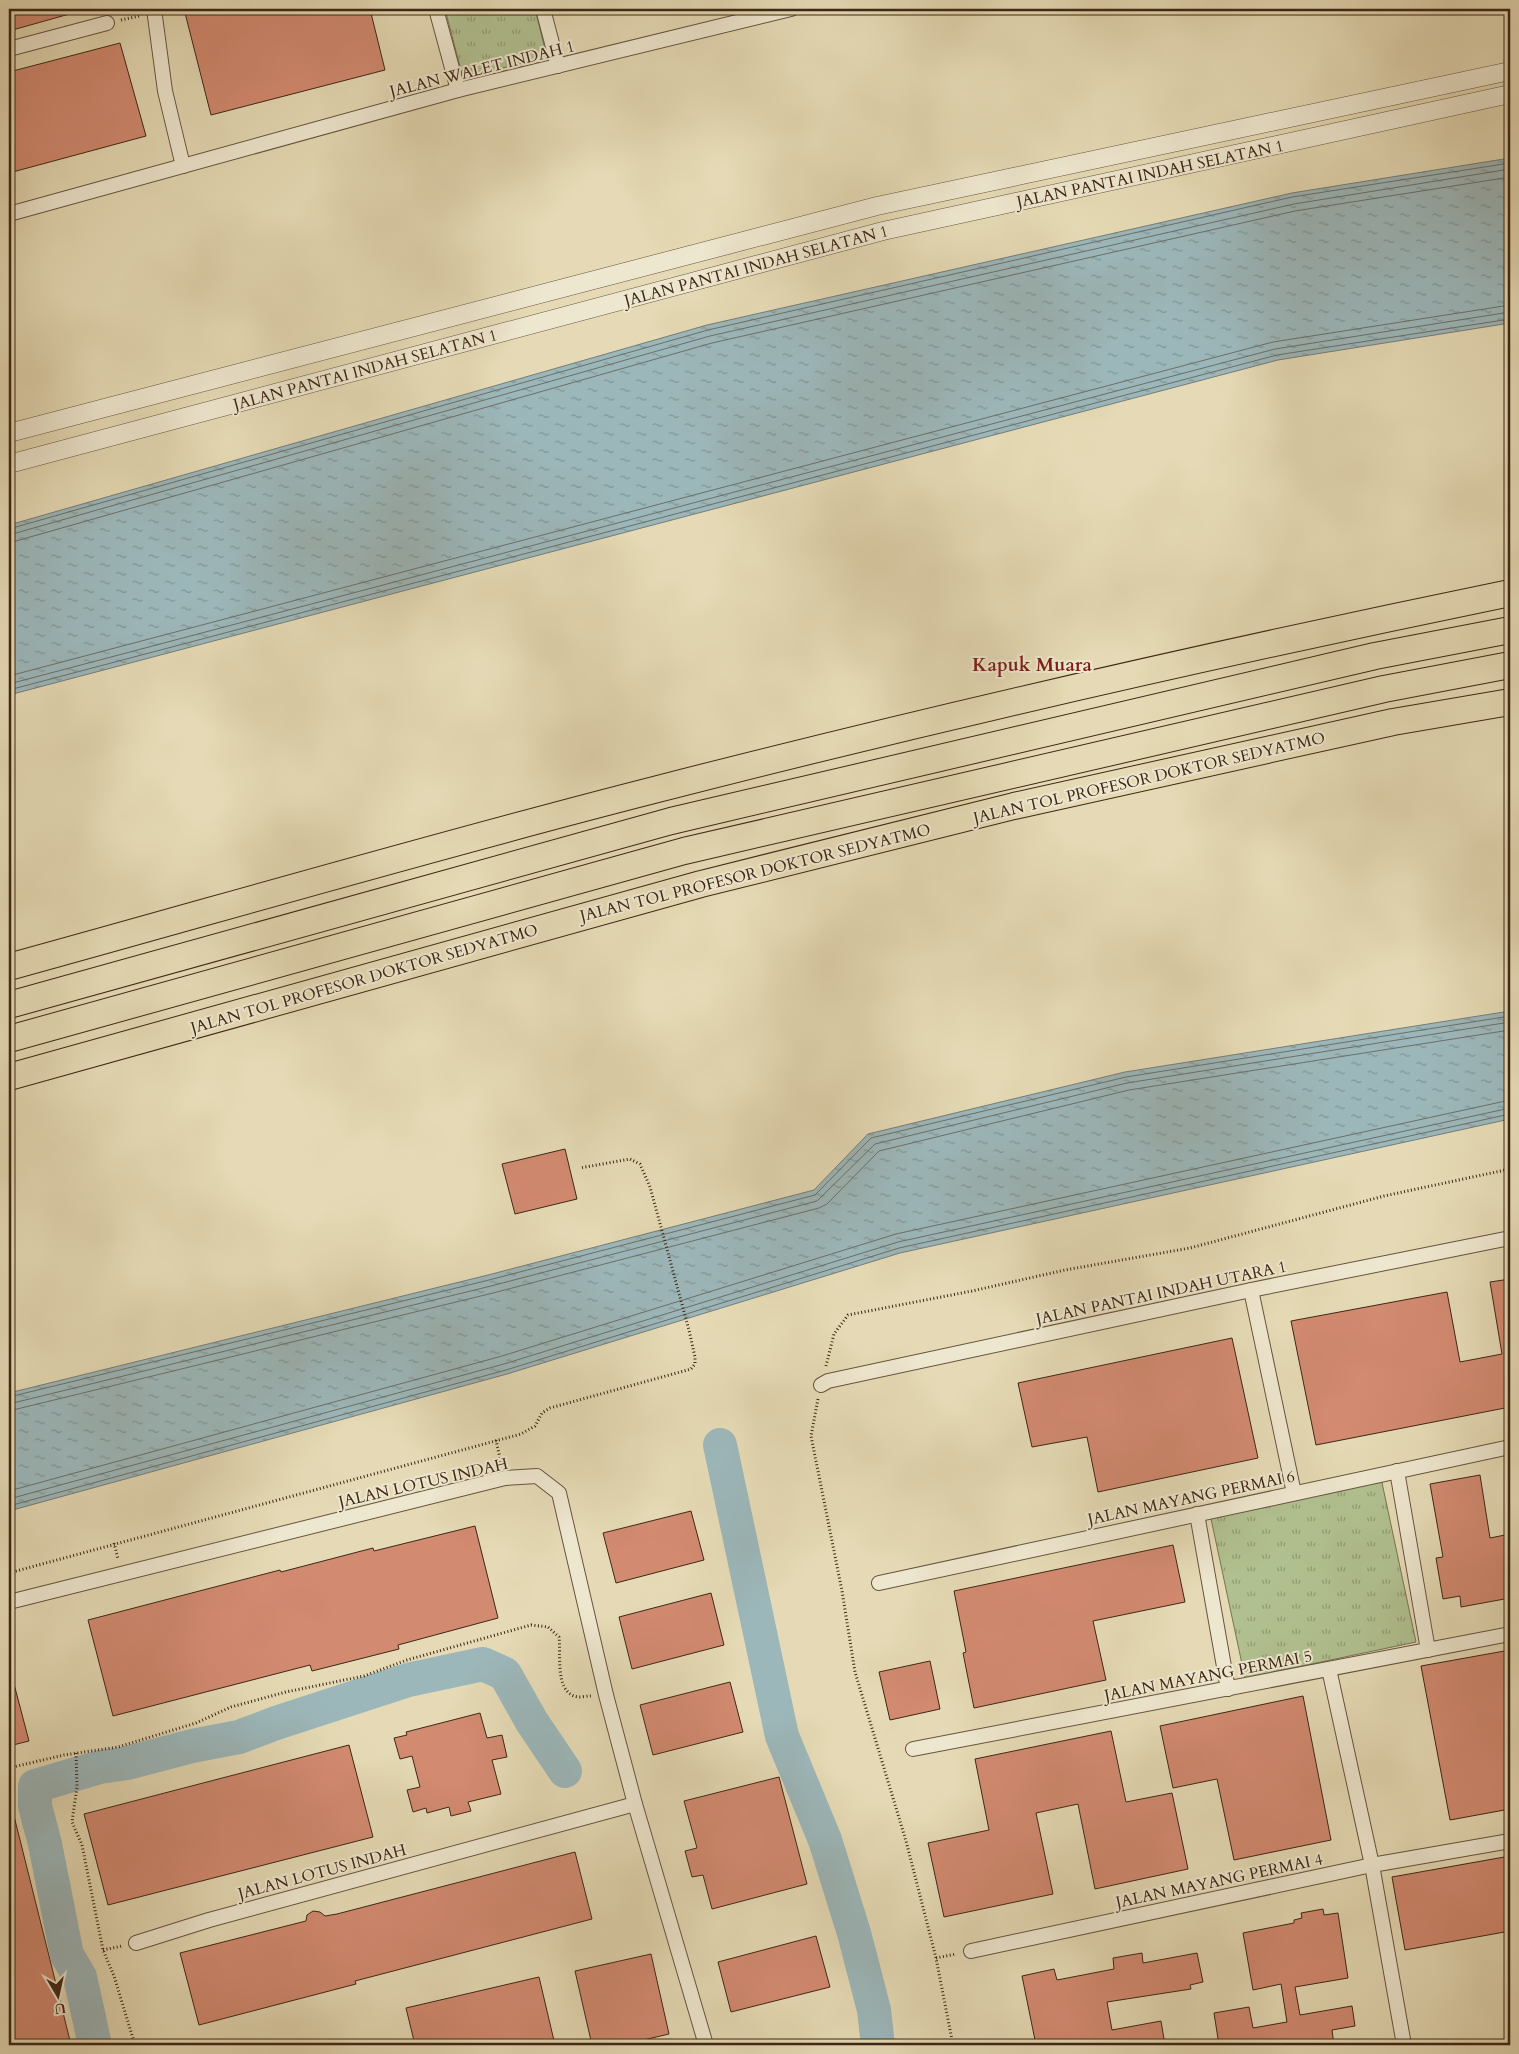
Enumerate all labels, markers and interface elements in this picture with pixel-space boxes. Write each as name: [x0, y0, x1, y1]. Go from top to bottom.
street label: JALAN WALET INDAH 1: [386, 35, 577, 103]
street label: JALAN PANTAI INDAH SELATAN 1: [1013, 135, 1286, 213]
street label: JALAN PANTAI INDAH SELATAN 1: [620, 220, 891, 312]
street label: JALAN PANTAI INDAH SELATAN 1: [229, 324, 500, 416]
district label: Kapuk Muara: [972, 652, 1092, 678]
street label: JALAN TOL PROFESOR DOKTOR SEDYATMO: [969, 727, 1327, 830]
street label: JALAN TOL PROFESOR DOKTOR SEDYATMO: [576, 819, 933, 928]
street label: JALAN TOL PROFESOR DOKTOR SEDYATMO: [186, 919, 541, 1040]
street label: JALAN PANTAI INDAH UTARA 1: [1032, 1256, 1288, 1331]
street label: JALAN LOTUS INDAH: [334, 1453, 510, 1514]
street label: JALAN MAYANG PERMAI 6: [1084, 1465, 1297, 1531]
street label: JALAN MAYANG PERMAI 5: [1101, 1645, 1314, 1707]
street label: JALAN LOTUS INDAH: [234, 1839, 409, 1906]
street label: JALAN MAYANG PERMAI 4: [1112, 1848, 1325, 1914]
north arrow: [32, 1972, 82, 2022]
text: U: [52, 1998, 67, 2019]

